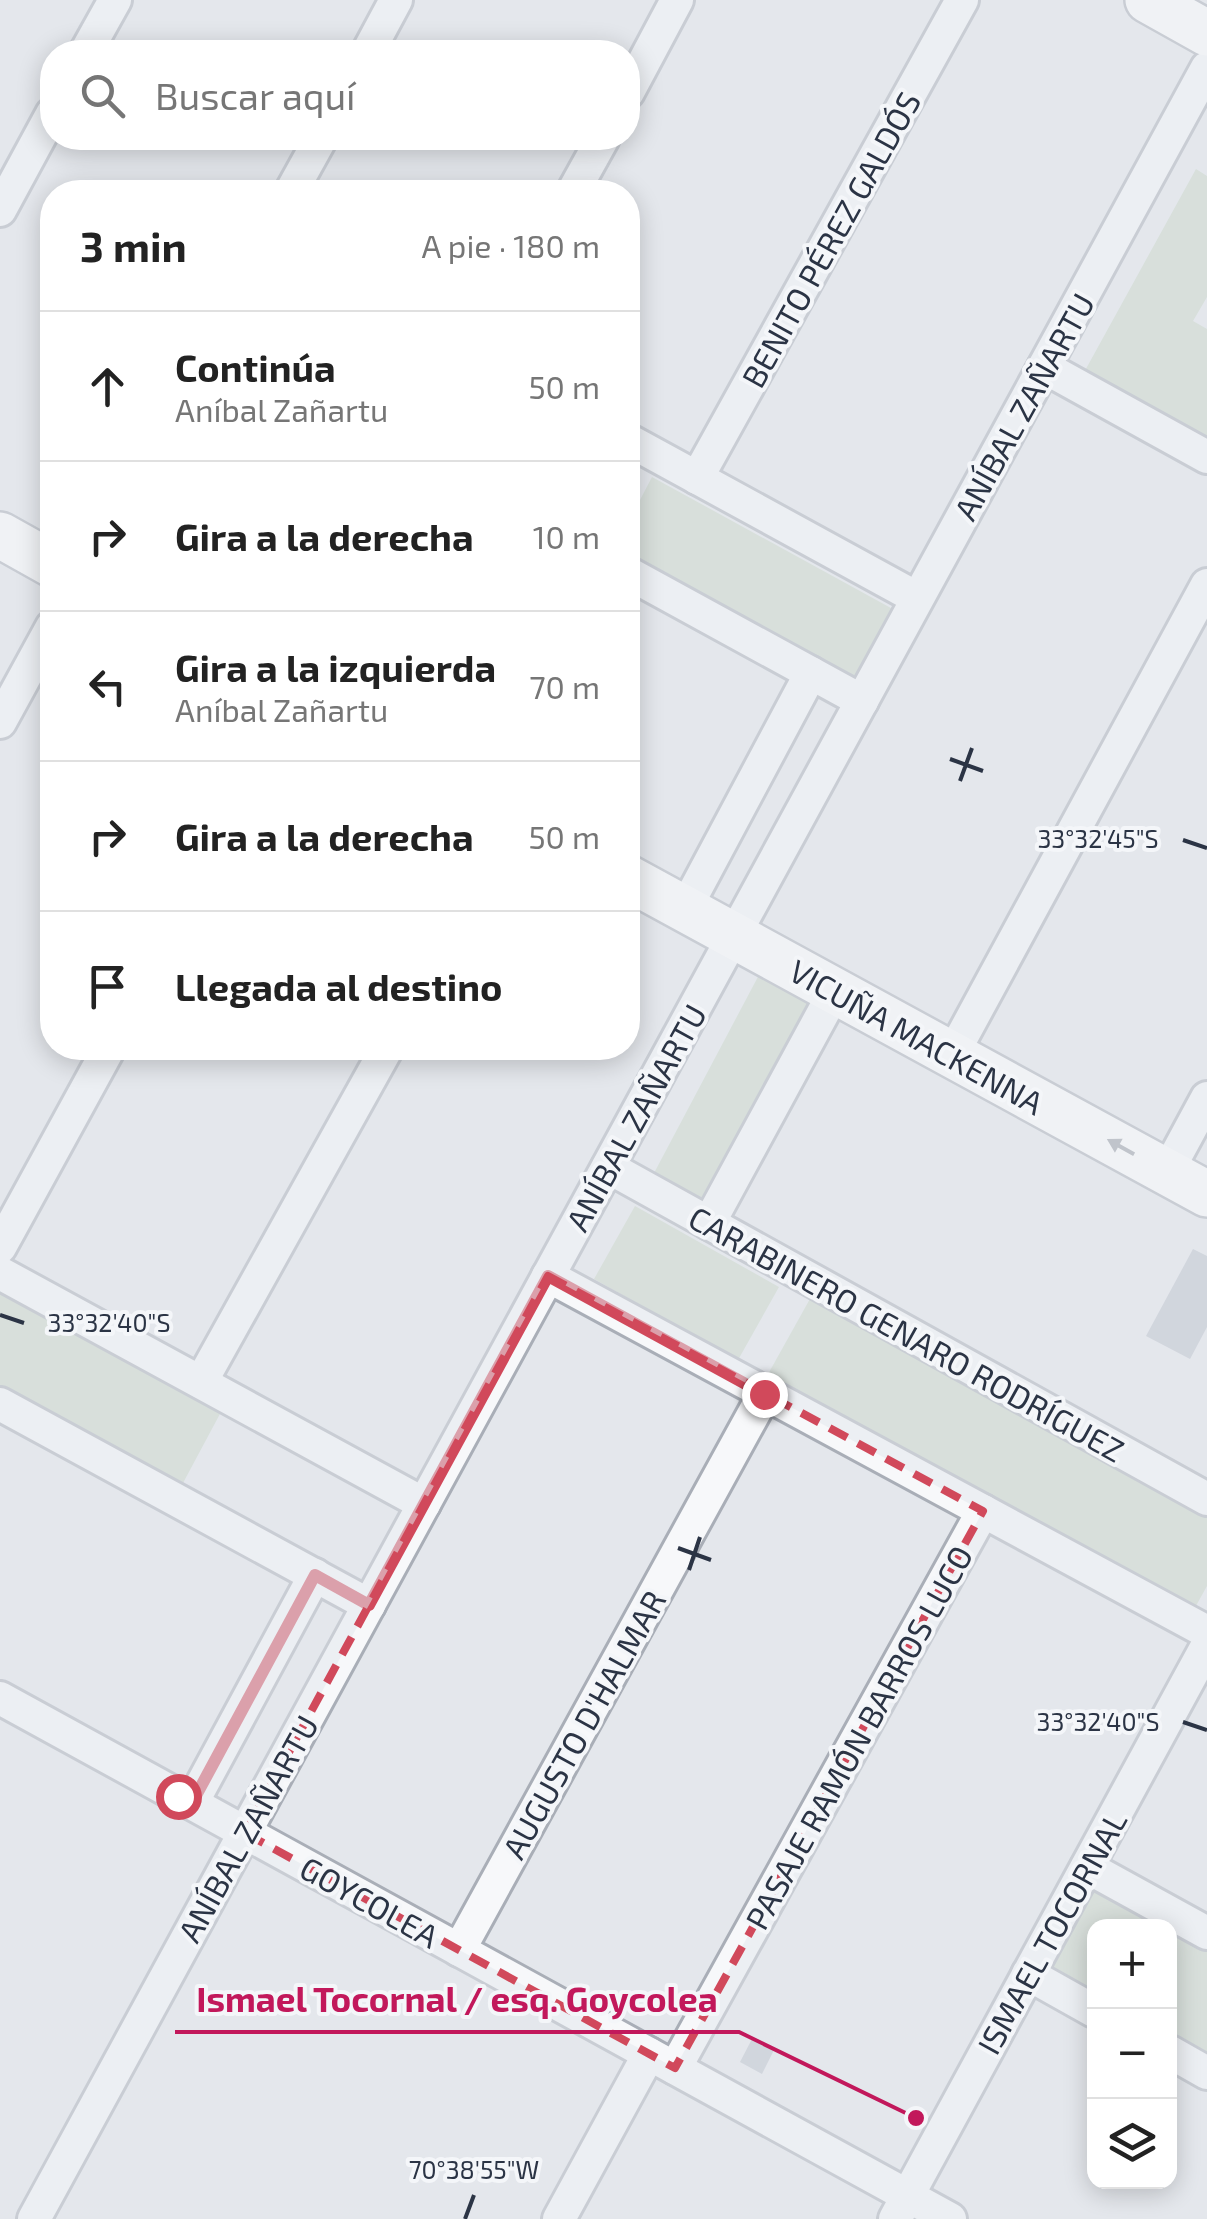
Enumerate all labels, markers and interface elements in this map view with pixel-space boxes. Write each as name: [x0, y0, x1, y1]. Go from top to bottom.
search box: [40, 40, 640, 150]
icon: search: [75, 68, 130, 123]
text: Buscar aquí: [155, 72, 356, 118]
street label: BENITO PÉREZ GALDÓS: [733, 85, 927, 393]
text: 3 min: [80, 220, 187, 270]
text: A pie · 180 m: [422, 226, 600, 264]
street label: ANÍBAL ZAÑARTU: [945, 286, 1101, 526]
text: Continúa: [175, 344, 336, 390]
icon: ahead: [80, 359, 135, 414]
text: 50 m: [528, 367, 600, 405]
text: Aníbal Zañartu: [175, 390, 388, 428]
icon: right: [80, 509, 135, 564]
text: Gira a la derecha: [175, 513, 474, 559]
text: 10 m: [533, 517, 600, 555]
text: Gira a la izquierda: [175, 644, 496, 690]
icon: left: [80, 659, 135, 714]
text: 70 m: [529, 667, 600, 705]
text: Aníbal Zañartu: [175, 690, 388, 728]
icon: right: [80, 809, 135, 864]
text: Gira a la derecha: [175, 813, 474, 859]
text: 50 m: [528, 817, 600, 855]
text: 33°32'45"S: [1037, 823, 1159, 853]
street label: VICUÑA MACKENNA: [784, 951, 1050, 1121]
icon: arrive: [80, 959, 135, 1014]
text: Llegada al destino: [175, 963, 503, 1009]
street label: ANÍBAL ZAÑARTU: [557, 997, 713, 1237]
one-way arrow: [1107, 1139, 1136, 1156]
street label: CARABINERO GENARO RODRÍGUEZ: [683, 1197, 1131, 1469]
text: 33°32'40"S: [48, 1307, 170, 1337]
route end: [742, 1372, 788, 1418]
street label: PASAJE RAMÓN BARROS LUCO: [737, 1539, 979, 1935]
street label: AUGUSTO D'HALMAR: [494, 1583, 672, 1865]
text: 33°32'40"S: [1037, 1706, 1159, 1736]
street label: ANÍBAL ZAÑARTU: [169, 1708, 325, 1948]
route start: [156, 1774, 202, 1820]
street label: ISMAEL TOCORNAL: [968, 1804, 1134, 2060]
street label: GOYCOLEA: [294, 1847, 446, 1955]
map controls: [1087, 1919, 1177, 2189]
button: +: [1087, 1919, 1177, 2009]
callout: Ismael Tocornal / esq. Goycolea: [175, 1967, 739, 2032]
text: Ismael Tocornal / esq. Goycolea: [196, 1977, 718, 2020]
button: −: [1087, 2009, 1177, 2099]
button: layers: [1087, 2099, 1177, 2189]
text: 70°38'55"W: [409, 2154, 539, 2184]

